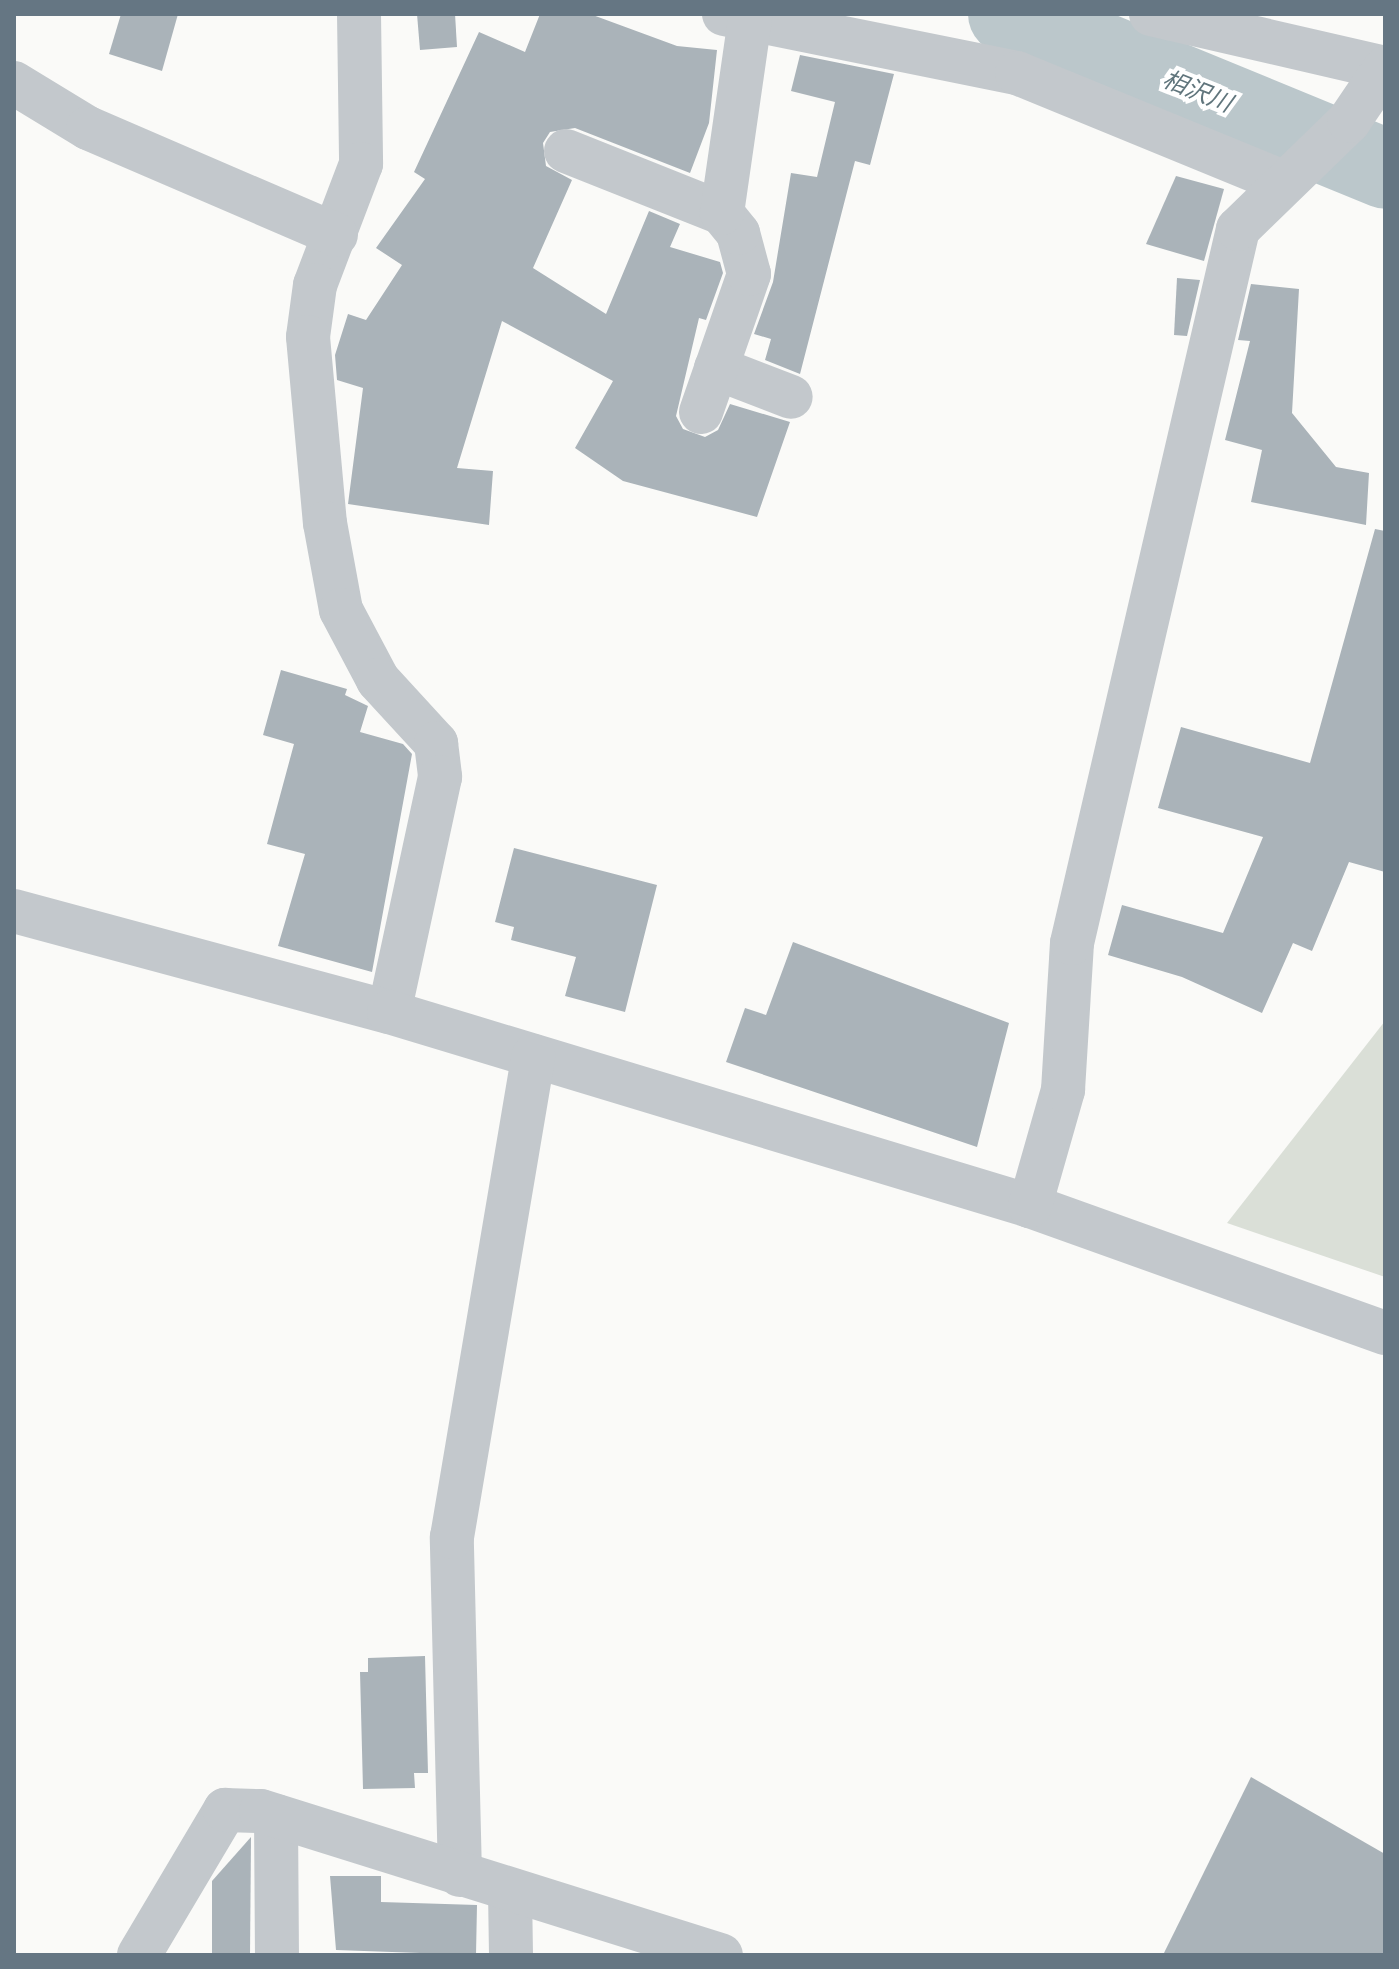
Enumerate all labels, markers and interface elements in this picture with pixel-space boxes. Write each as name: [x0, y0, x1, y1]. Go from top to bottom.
water label: 相沢川: [1158, 65, 1236, 119]

